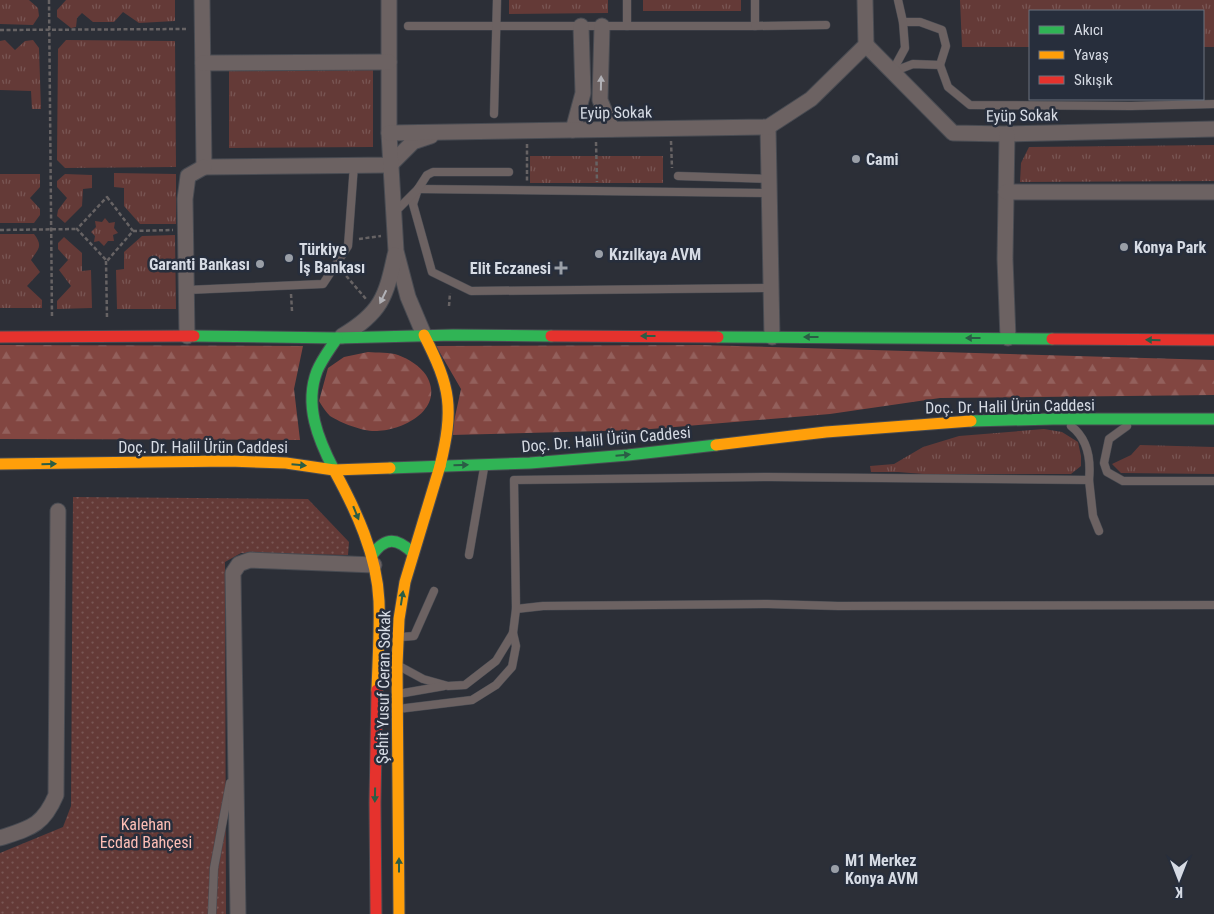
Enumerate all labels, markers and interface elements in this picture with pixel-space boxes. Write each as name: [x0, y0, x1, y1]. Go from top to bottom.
legend: [1029, 10, 1204, 100]
text: Akıcı: [1074, 21, 1103, 39]
text: Yavaş: [1074, 46, 1109, 64]
text: Sıkışık: [1074, 71, 1113, 89]
one-way arrow: [597, 74, 605, 90]
street label: Eyüp Sokak: [580, 102, 653, 123]
street label: Eyüp Sokak: [986, 105, 1059, 126]
place label: Cami: [866, 150, 899, 169]
marker: Cami: [850, 153, 862, 165]
place label: Konya Park: [1134, 238, 1207, 257]
place label: Türkiye İş Bankası: [299, 240, 365, 277]
marker: Konya Park: [1118, 241, 1130, 253]
place label: Kızılkaya AVM: [609, 245, 701, 264]
marker: Kızılkaya AVM: [593, 248, 605, 260]
marker: Türkiye İş Bankası: [283, 252, 295, 264]
place label: Garanti Bankası: [149, 255, 250, 274]
marker: Garanti Bankası: [254, 258, 266, 270]
place label: Elit Eczanesi: [470, 259, 551, 278]
marker: Elit Eczanesi: [555, 262, 567, 274]
one-way arrow: [378, 290, 387, 305]
one-way arrow: [640, 332, 656, 340]
one-way arrow: [802, 333, 818, 341]
one-way arrow: [965, 334, 981, 342]
one-way arrow: [1145, 336, 1161, 344]
street label: Doç. Dr. Halil Ürün Caddesi: [925, 396, 1095, 417]
street label: Doç. Dr. Halil Ürün Caddesi: [521, 423, 691, 456]
street label: Doç. Dr. Halil Ürün Caddesi: [118, 438, 288, 457]
one-way arrow: [615, 451, 631, 459]
one-way arrow: [41, 459, 57, 467]
one-way arrow: [291, 461, 307, 469]
one-way arrow: [453, 461, 469, 469]
one-way arrow: [352, 506, 360, 521]
one-way arrow: [399, 590, 407, 606]
street label: Şehit Yusuf Ceran Sokak: [373, 609, 394, 764]
one-way arrow: [371, 787, 379, 803]
park label: Kalehan Ecdad Bahçesi: [100, 815, 192, 852]
place label: M1 Merkez Konya AVM: [845, 851, 918, 888]
north arrow: [1154, 854, 1204, 904]
one-way arrow: [395, 857, 403, 873]
marker: M1 Merkez Konya AVM: [829, 863, 841, 875]
text: K: [1175, 884, 1183, 900]

